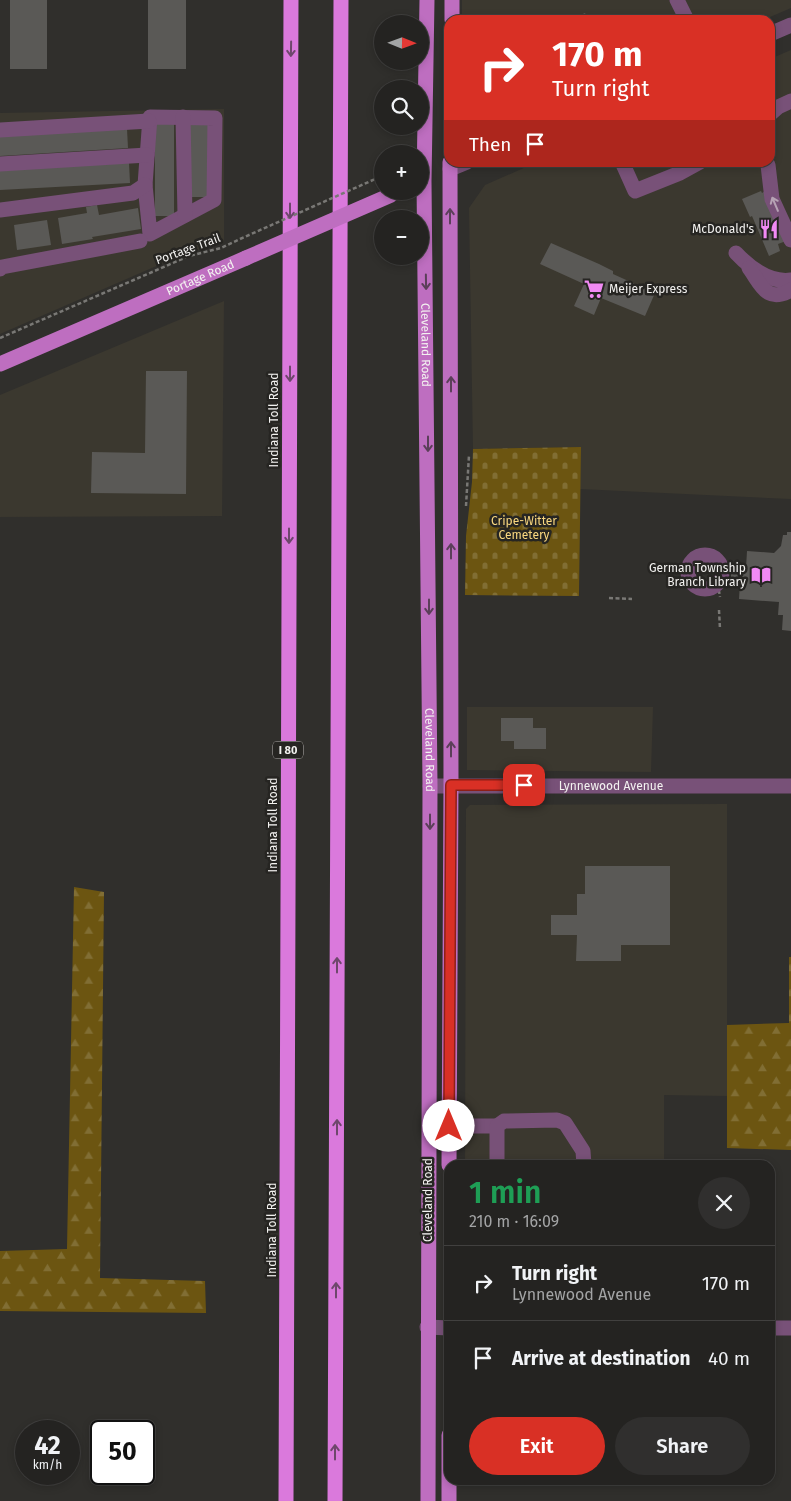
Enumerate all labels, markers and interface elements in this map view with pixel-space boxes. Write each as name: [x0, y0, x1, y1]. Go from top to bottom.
north arrow: [374, 15, 429, 70]
map controls: [374, 15, 429, 265]
text: 170 m: [552, 33, 643, 75]
icon: right: [469, 35, 534, 100]
one-way arrow: [286, 40, 295, 56]
text: Turn right: [552, 75, 649, 102]
button: search: [374, 80, 429, 135]
icon: arrive: [521, 130, 549, 158]
text: Then: [469, 133, 511, 156]
button: +: [374, 145, 429, 200]
one-way arrow: [769, 197, 779, 212]
one-way arrow: [285, 202, 295, 219]
one-way arrow: [446, 208, 455, 224]
button: −: [374, 210, 429, 265]
restaurant icon: McDonald's: [758, 218, 780, 240]
place label: McDonald's: [692, 222, 754, 236]
street label: Portage Trail: [154, 231, 223, 267]
street label: Portage Road: [164, 257, 236, 298]
one-way arrow: [421, 274, 431, 290]
supermarket icon: Meijer Express: [583, 278, 605, 300]
place label: Meijer Express: [609, 282, 688, 296]
street label: Cleveland Road: [418, 303, 433, 387]
one-way arrow: [285, 365, 295, 381]
street label: Indiana Toll Road: [267, 373, 281, 467]
one-way arrow: [446, 376, 456, 392]
one-way arrow: [423, 436, 432, 452]
park label: Cripe-Witter Cemetery: [491, 514, 557, 542]
one-way arrow: [284, 528, 294, 544]
one-way arrow: [446, 544, 456, 560]
place label: German Township Branch Library: [649, 561, 746, 589]
library icon: German Township Branch Library: [750, 564, 772, 586]
one-way arrow: [424, 598, 434, 615]
street label: Cleveland Road: [422, 708, 437, 792]
one-way arrow: [446, 741, 456, 758]
road number: I 80: [273, 742, 303, 758]
pin: [503, 764, 545, 806]
icon: arrive: [510, 771, 538, 799]
street label: Indiana Toll Road: [266, 778, 280, 872]
street label: Lynnewood Avenue: [559, 779, 663, 793]
one-way arrow: [425, 814, 435, 830]
one-way arrow: [332, 957, 342, 974]
position arrow: [422, 1099, 474, 1151]
one-way arrow: [332, 1120, 341, 1136]
street label: Cleveland Road: [421, 1158, 435, 1242]
text: 1 min: [469, 1175, 541, 1211]
button: close: [698, 1177, 750, 1229]
street label: Indiana Toll Road: [265, 1183, 279, 1277]
text: 210 m · 16:09: [469, 1212, 559, 1231]
text: Turn right: [512, 1262, 597, 1285]
icon: right: [469, 1269, 497, 1297]
text: 170 m: [702, 1272, 750, 1295]
one-way arrow: [331, 1282, 341, 1298]
text: Lynnewood Avenue: [512, 1285, 651, 1304]
icon: arrive: [469, 1344, 497, 1372]
text: Arrive at destination: [512, 1347, 691, 1370]
text: 40 m: [708, 1347, 750, 1370]
button: Exit: [469, 1417, 605, 1475]
button: Share: [615, 1417, 750, 1475]
speed limit sign: 50: [90, 1420, 155, 1485]
text: 42: [34, 1431, 61, 1461]
one-way arrow: [330, 1445, 340, 1461]
text: km/h: [33, 1458, 62, 1472]

